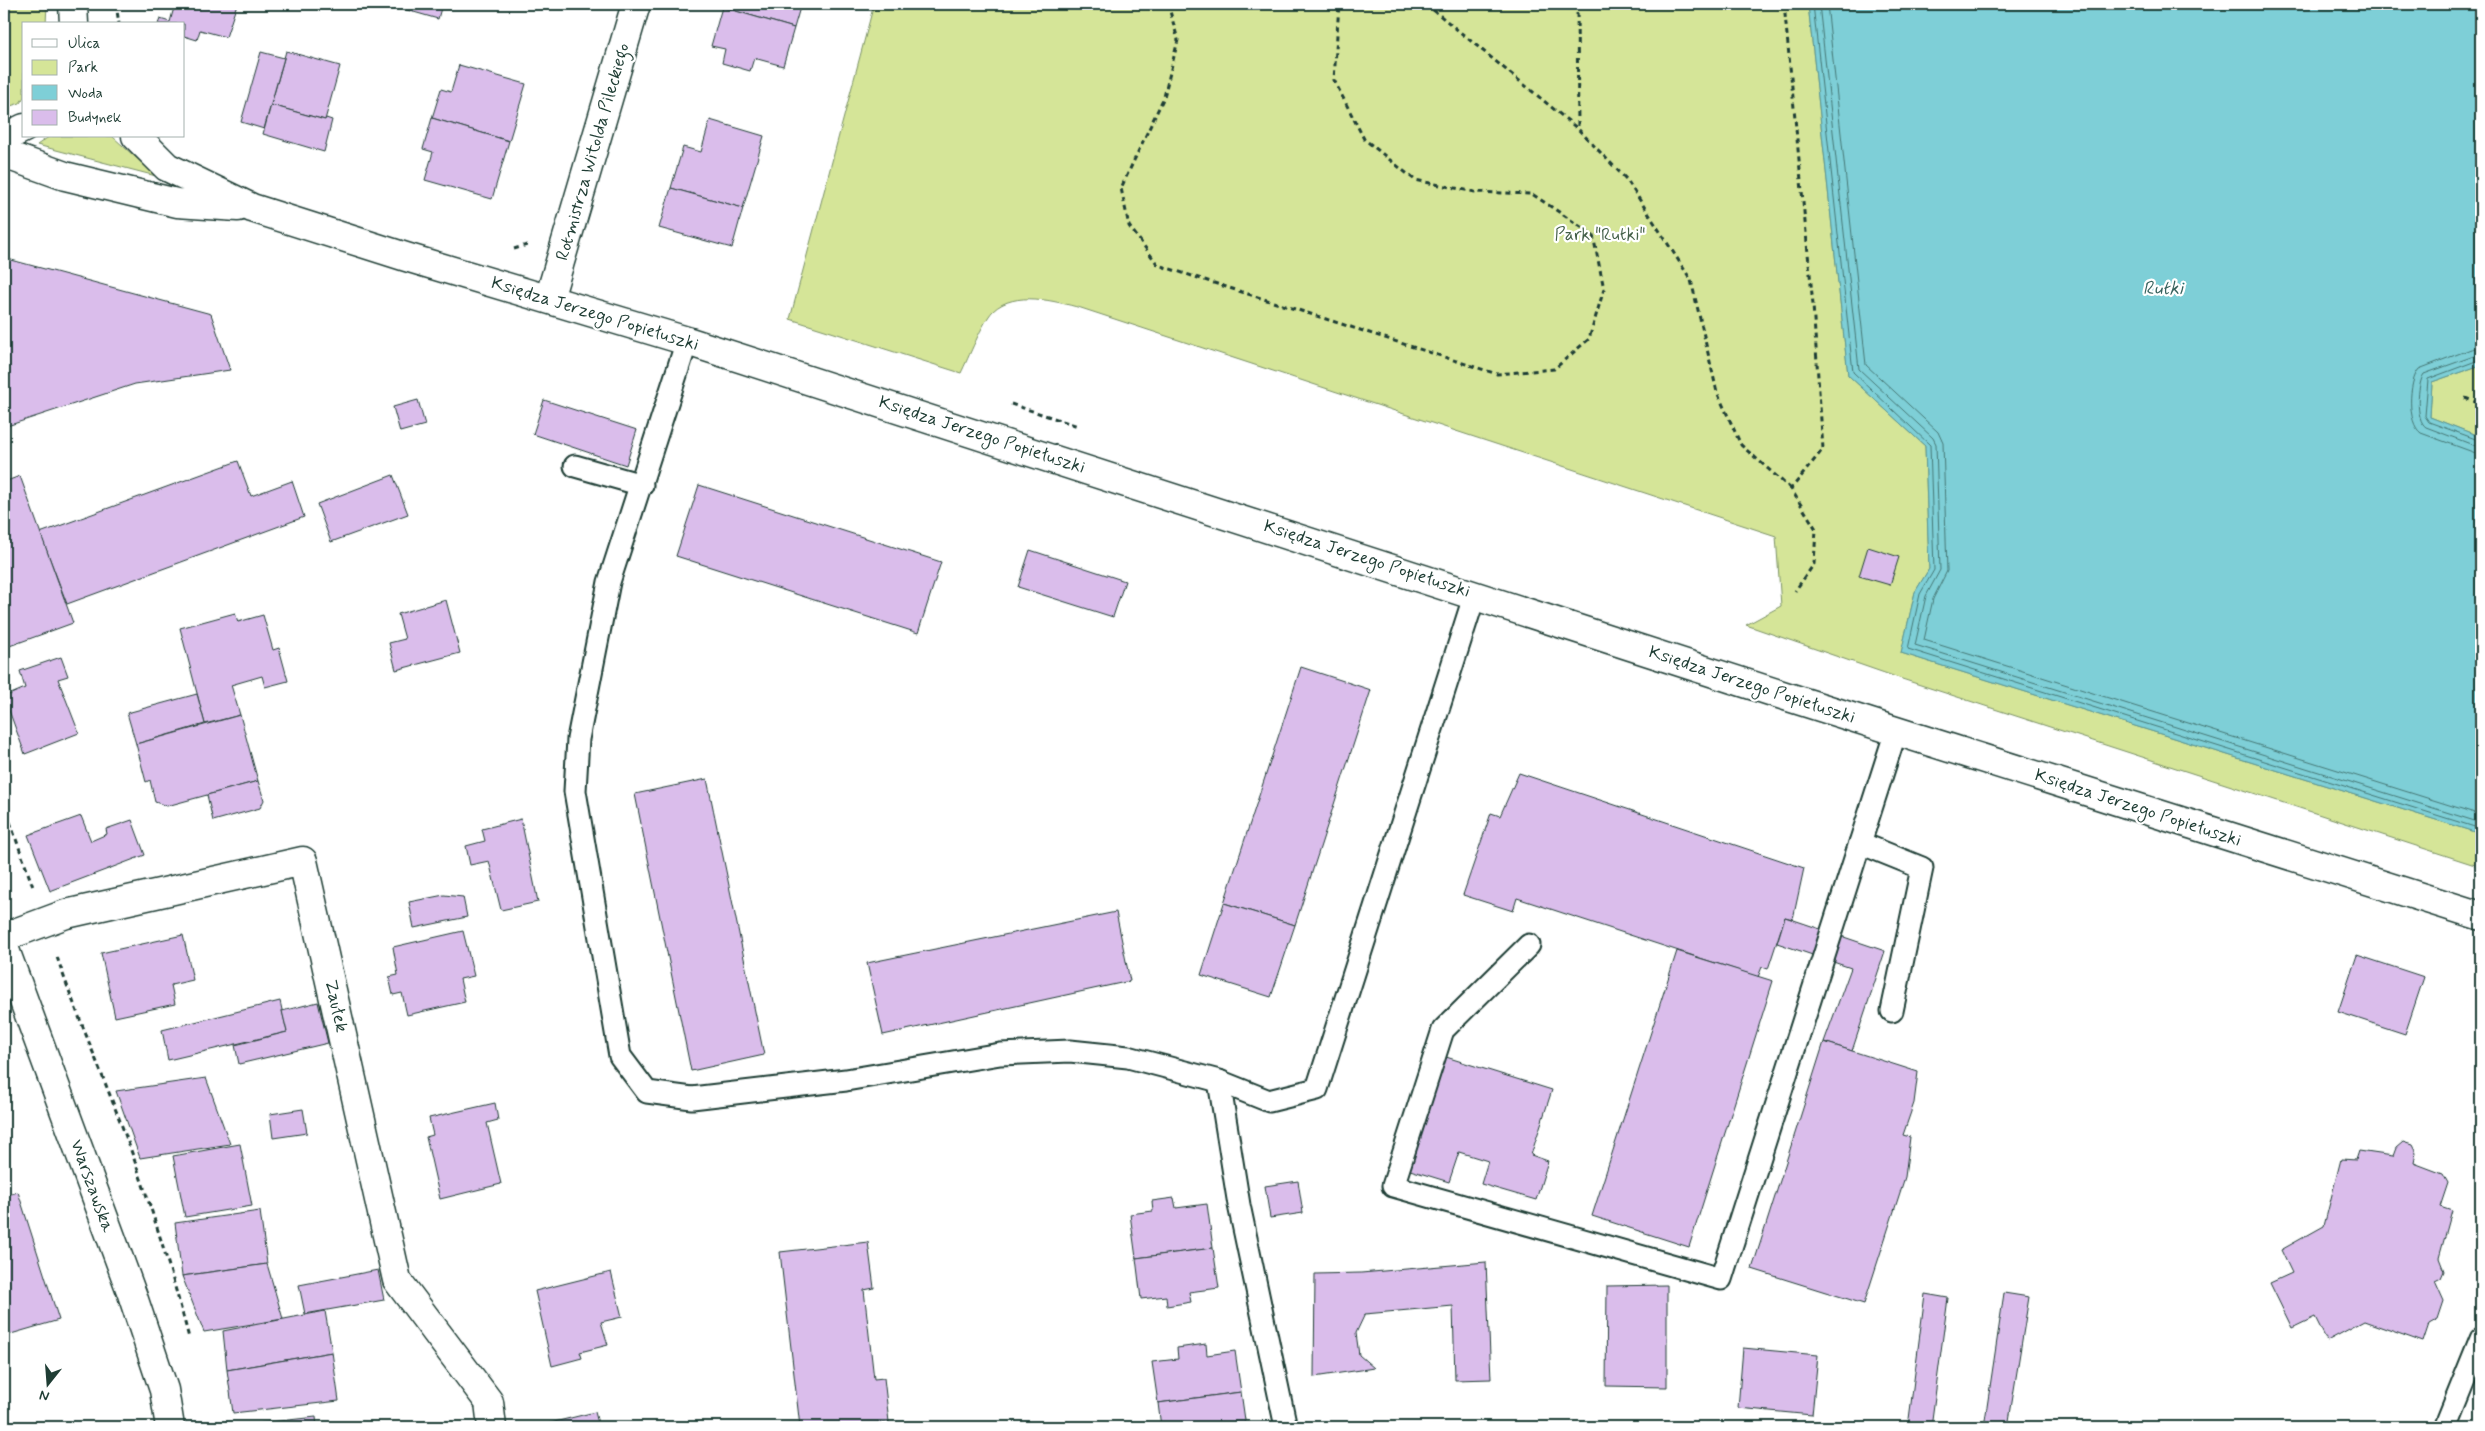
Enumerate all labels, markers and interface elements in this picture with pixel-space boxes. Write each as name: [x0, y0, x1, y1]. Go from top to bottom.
legend: [22, 22, 185, 138]
text: Ulica: [68, 34, 101, 54]
street label: Rotmistrza Witolda Pileckiego: [550, 40, 638, 264]
text: Park: [68, 58, 98, 78]
text: Woda: [68, 84, 103, 104]
text: Budynek: [68, 108, 122, 128]
park label: Park "Rutki": [1555, 223, 1646, 247]
street label: Księdza Jerzego Popiełuszki: [488, 271, 702, 358]
water label: Rutki: [2143, 276, 2185, 301]
street label: Księdza Jerzego Popiełuszki: [875, 390, 1088, 481]
street label: Księdza Jerzego Popiełuszki: [1260, 514, 1473, 605]
street label: Księdza Jerzego Popiełuszki: [1645, 640, 1858, 731]
street label: Księdza Jerzego Popiełuszki: [2031, 763, 2244, 854]
street label: Zaułek: [318, 977, 354, 1035]
street label: Warszawska: [64, 1137, 120, 1236]
north arrow: [22, 1358, 72, 1408]
text: N: [37, 1386, 52, 1405]

